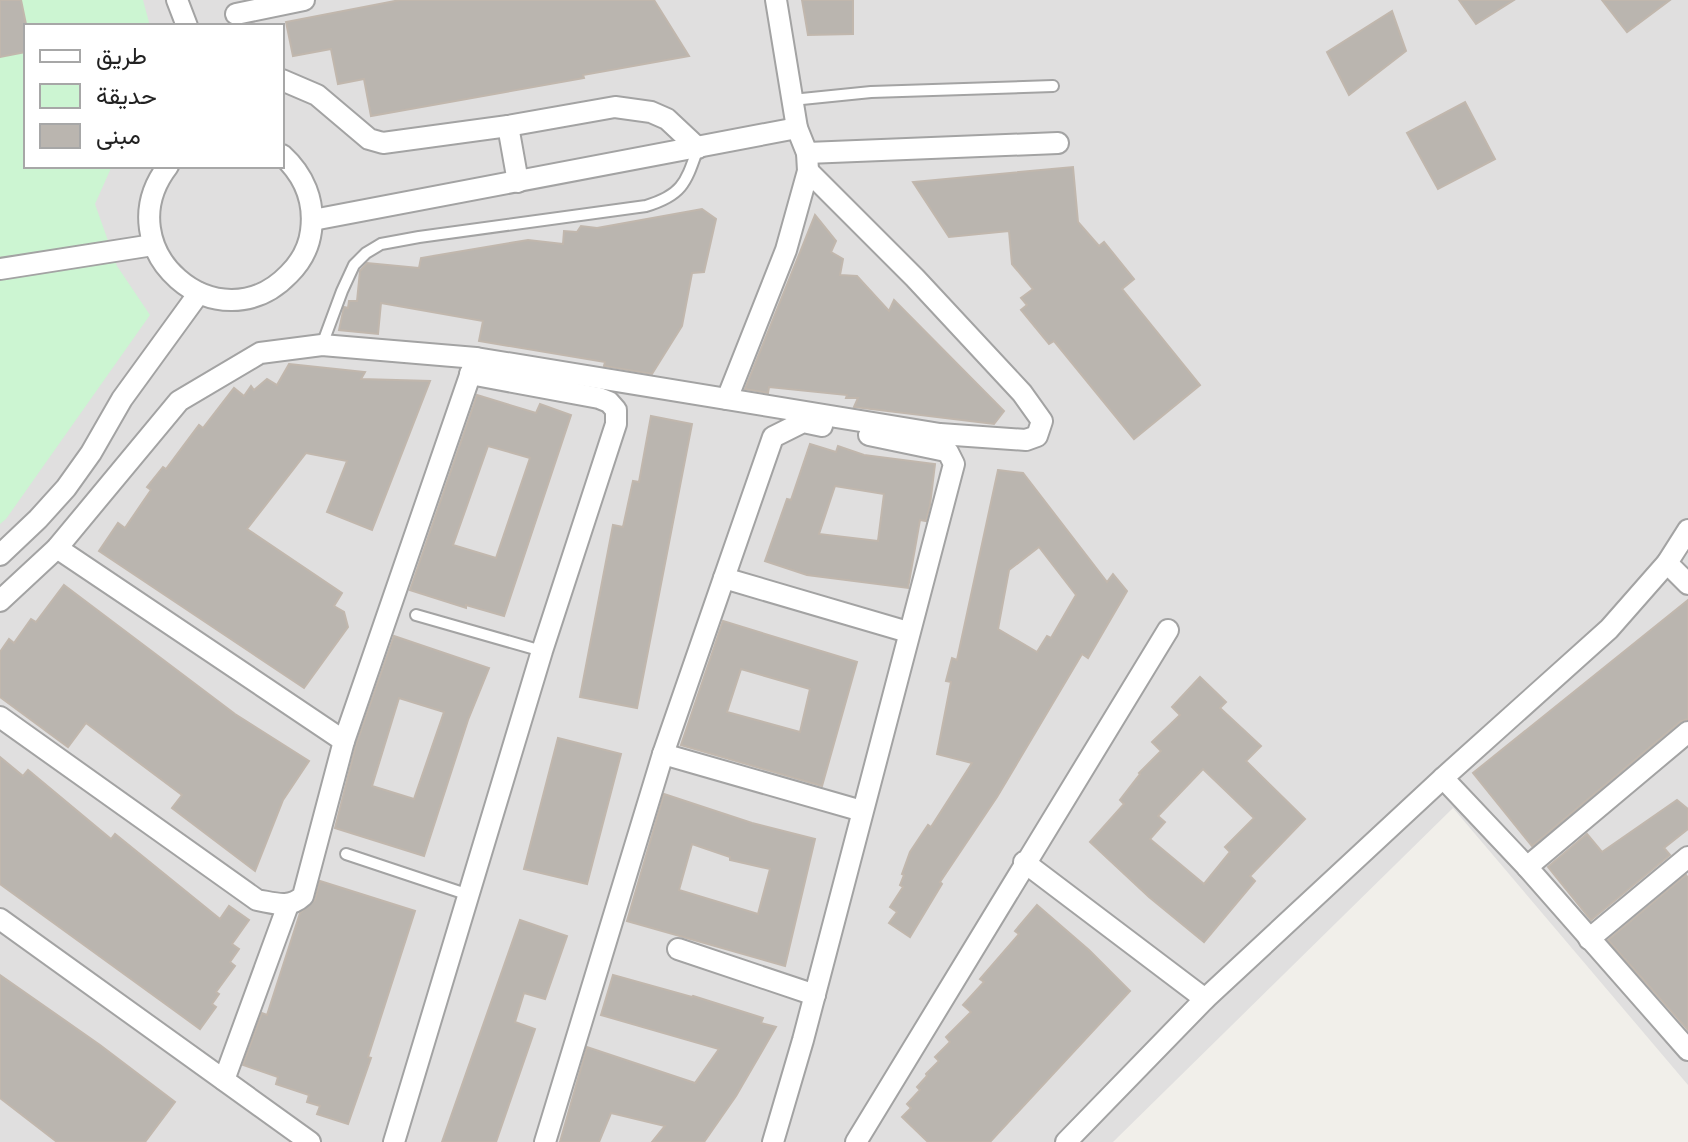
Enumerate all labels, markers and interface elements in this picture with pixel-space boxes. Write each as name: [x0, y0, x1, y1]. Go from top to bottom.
legend: [24, 24, 284, 168]
text: طريق: [96, 42, 147, 71]
text: حديقة: [96, 82, 157, 110]
text: مبنى: [96, 122, 141, 150]

